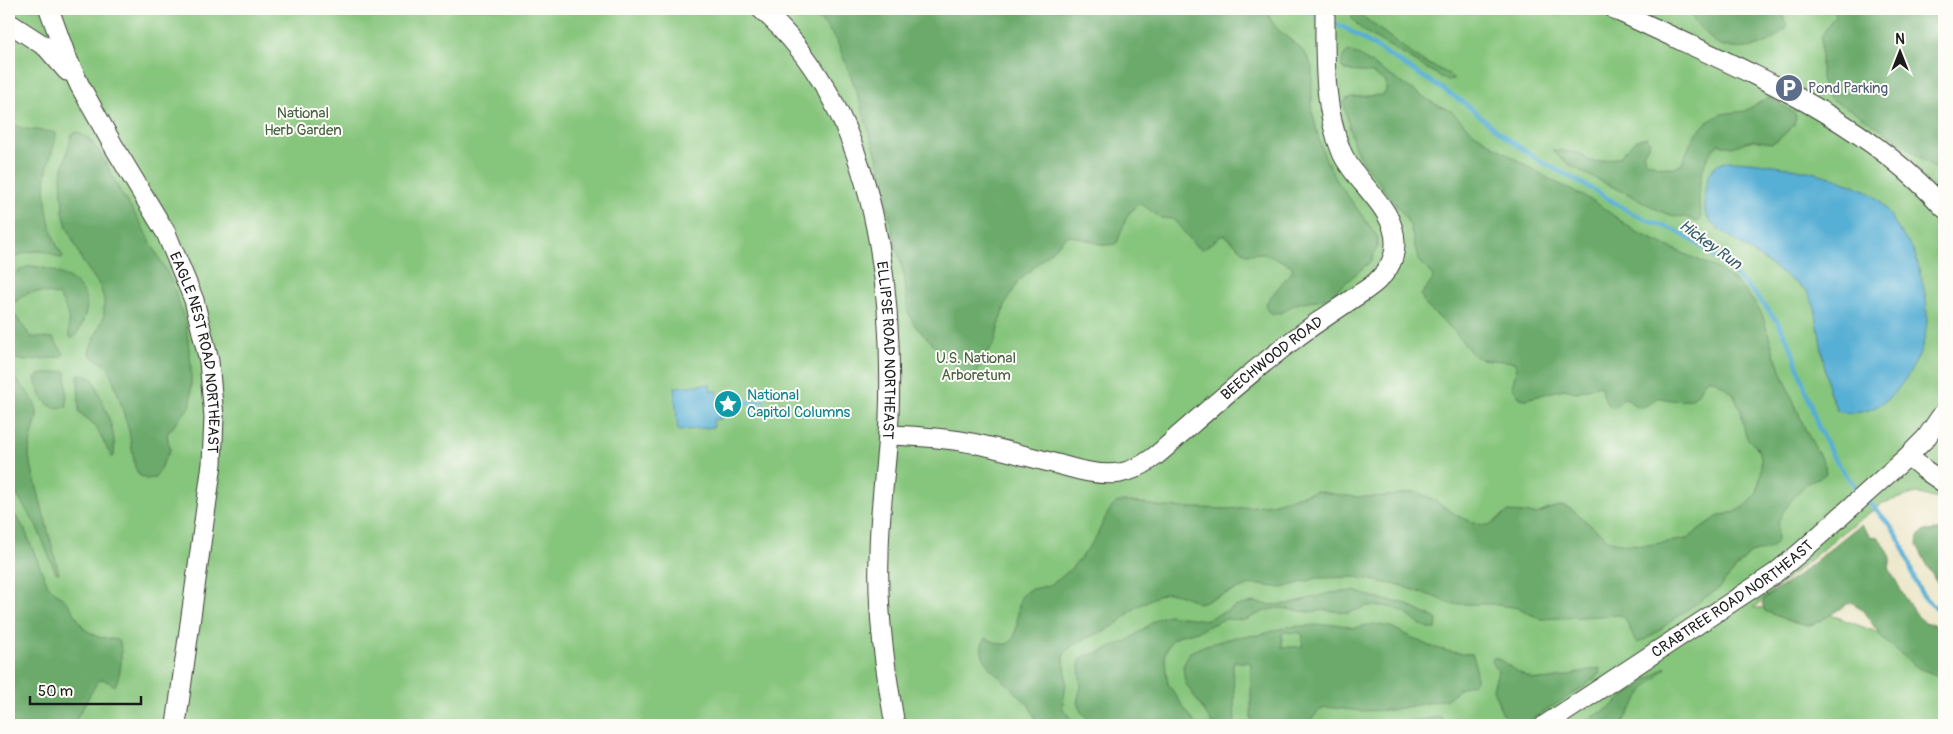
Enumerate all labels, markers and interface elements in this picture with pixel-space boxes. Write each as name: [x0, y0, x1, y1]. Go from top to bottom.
north arrow: [1876, 28, 1926, 78]
text: N: [1895, 31, 1905, 48]
parking icon: Pond Parking: [1774, 73, 1804, 103]
place label: Pond Parking: [1808, 79, 1888, 98]
park label: National Herb Garden: [264, 104, 342, 140]
water label: Hickey Run: [1675, 215, 1746, 275]
street label: EAGLE NEST ROAD NORTHEAST: [165, 249, 223, 454]
street label: ELLIPSE ROAD NORTHEAST: [872, 260, 899, 440]
street label: BEECHWOOD ROAD: [1217, 312, 1327, 404]
park label: U.S. National Arboretum: [936, 349, 1016, 385]
place label: National Capitol Columns: [747, 386, 850, 422]
place icon: National Capitol Columns: [713, 389, 743, 419]
street label: CRABTREE ROAD NORTHEAST: [1648, 536, 1818, 662]
scale bar: [30, 674, 141, 706]
text: 50 m: [38, 682, 73, 701]

